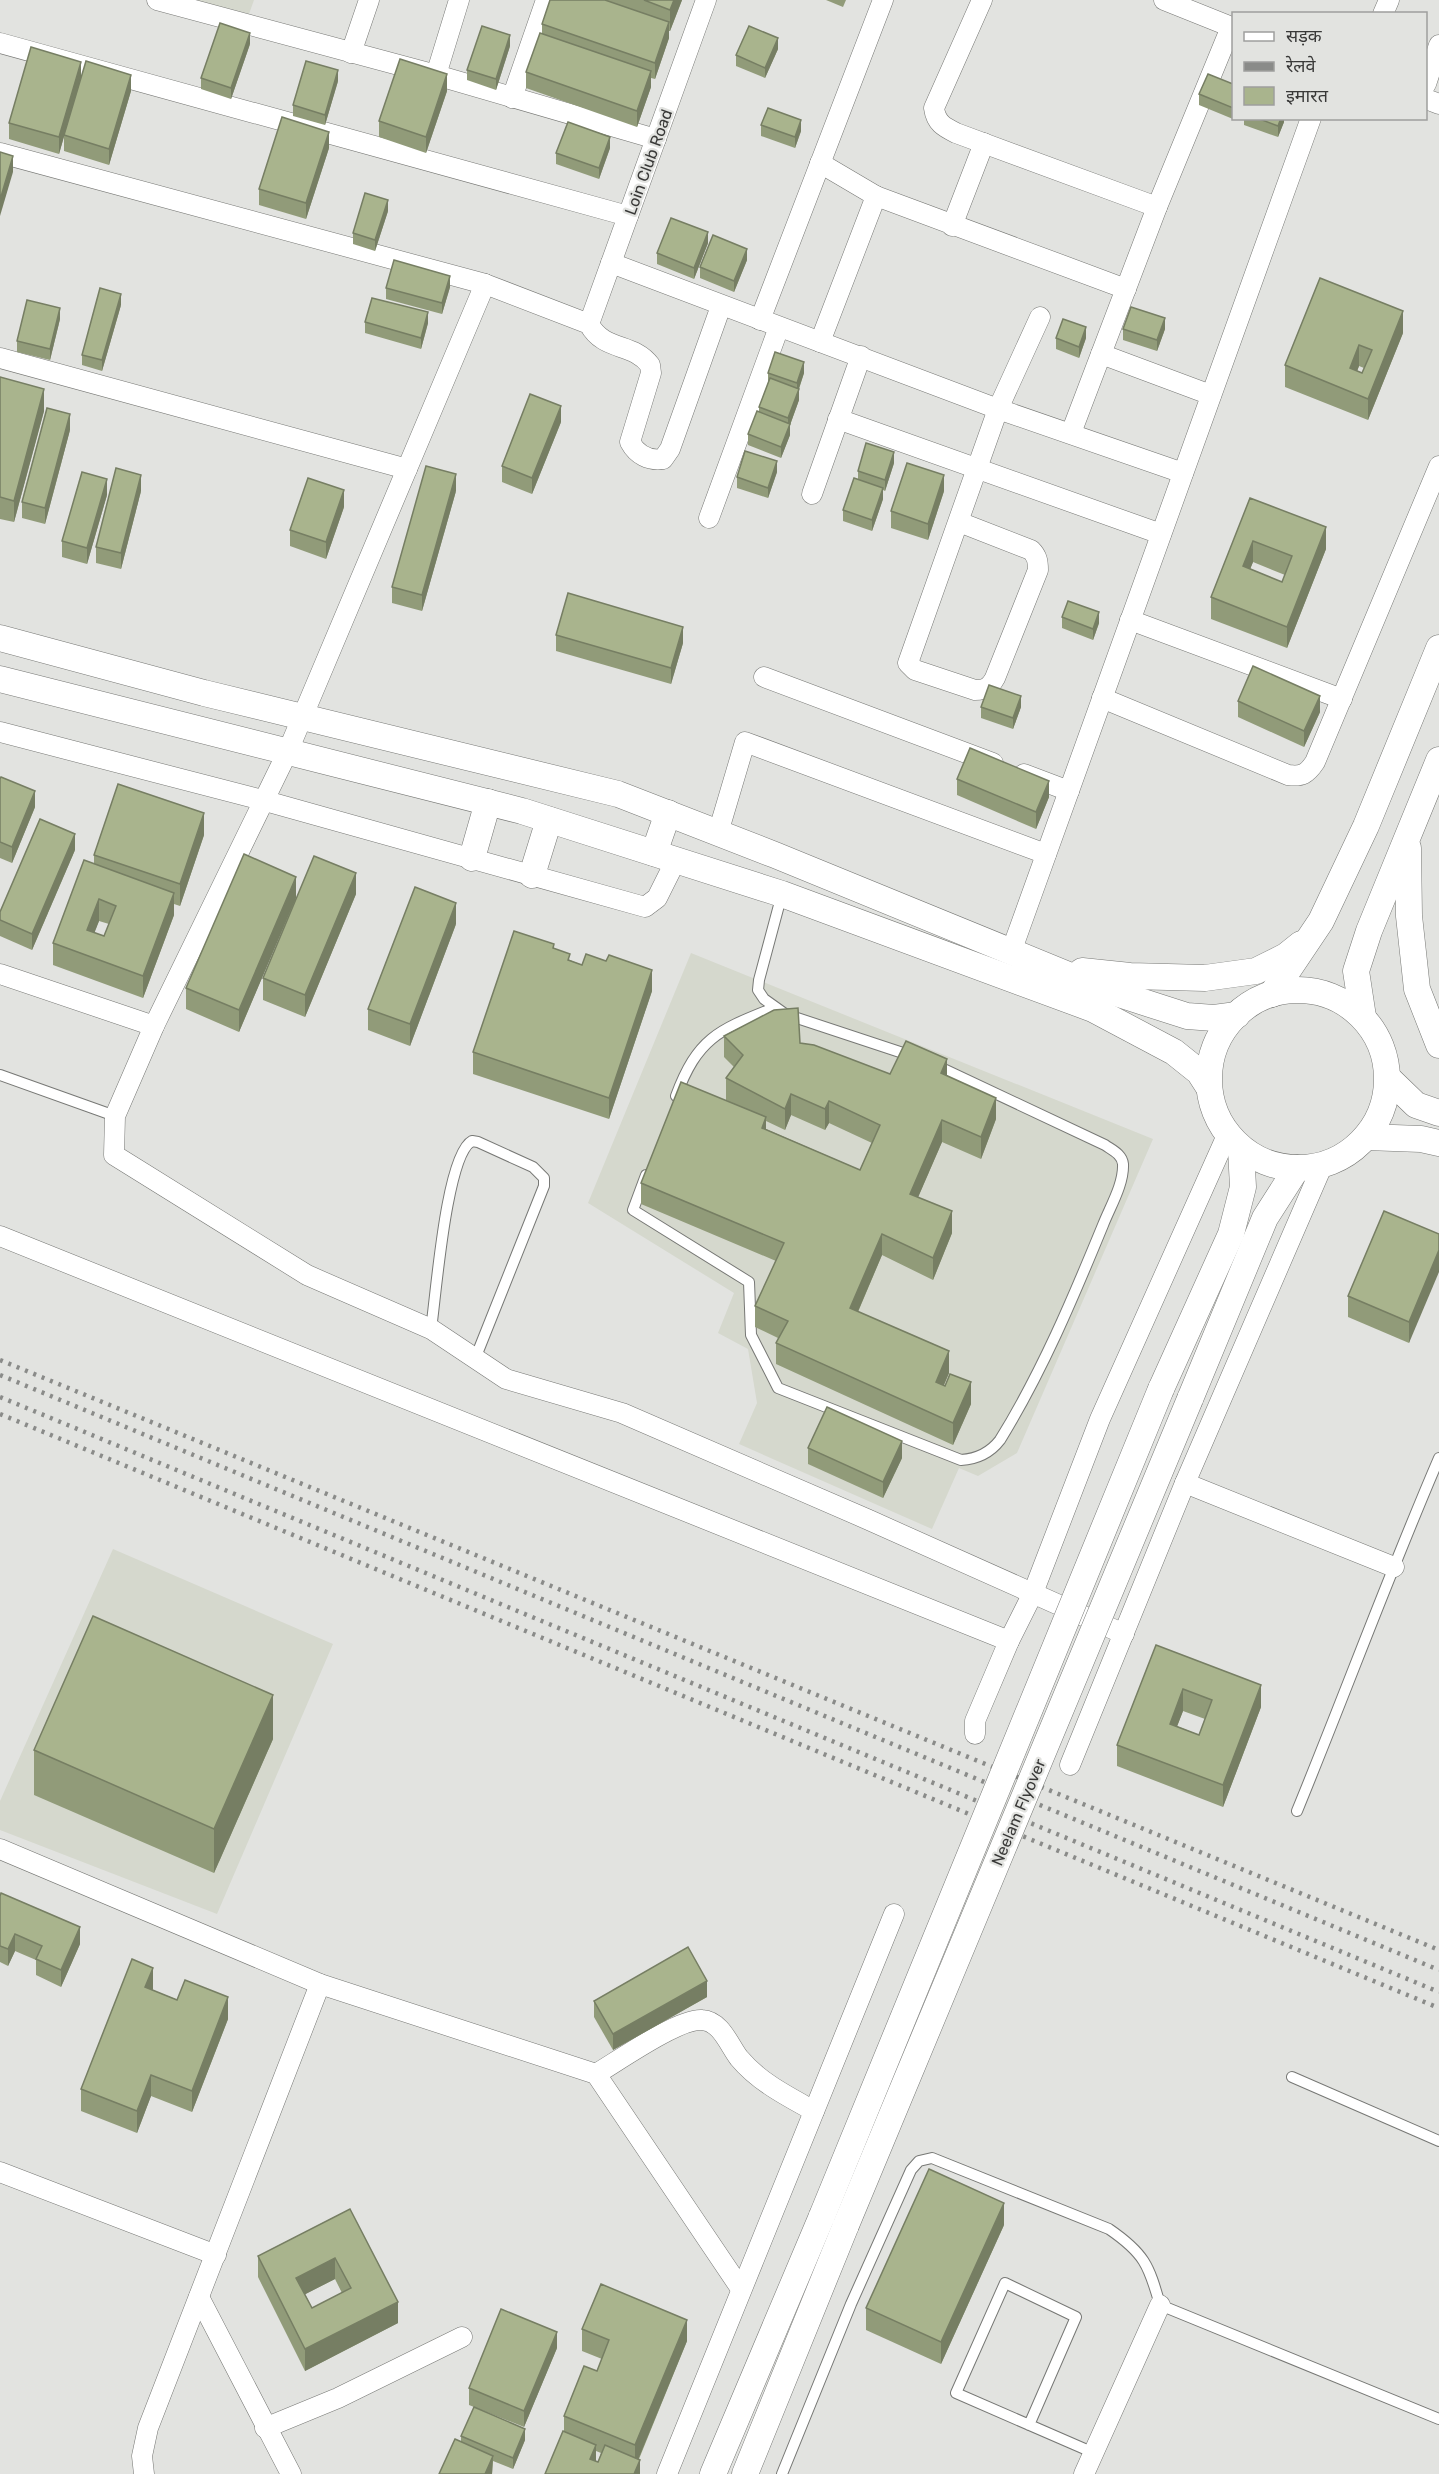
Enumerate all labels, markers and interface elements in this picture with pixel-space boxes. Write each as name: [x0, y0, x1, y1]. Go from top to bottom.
legend: [1232, 12, 1427, 120]
text: सड़क: [1286, 25, 1323, 47]
text: रेलवे: [1285, 55, 1317, 77]
text: इमारत: [1286, 85, 1329, 107]
street label: Loin Club Road: [621, 107, 676, 218]
street label: Neelam Flyover: [987, 1756, 1050, 1868]

